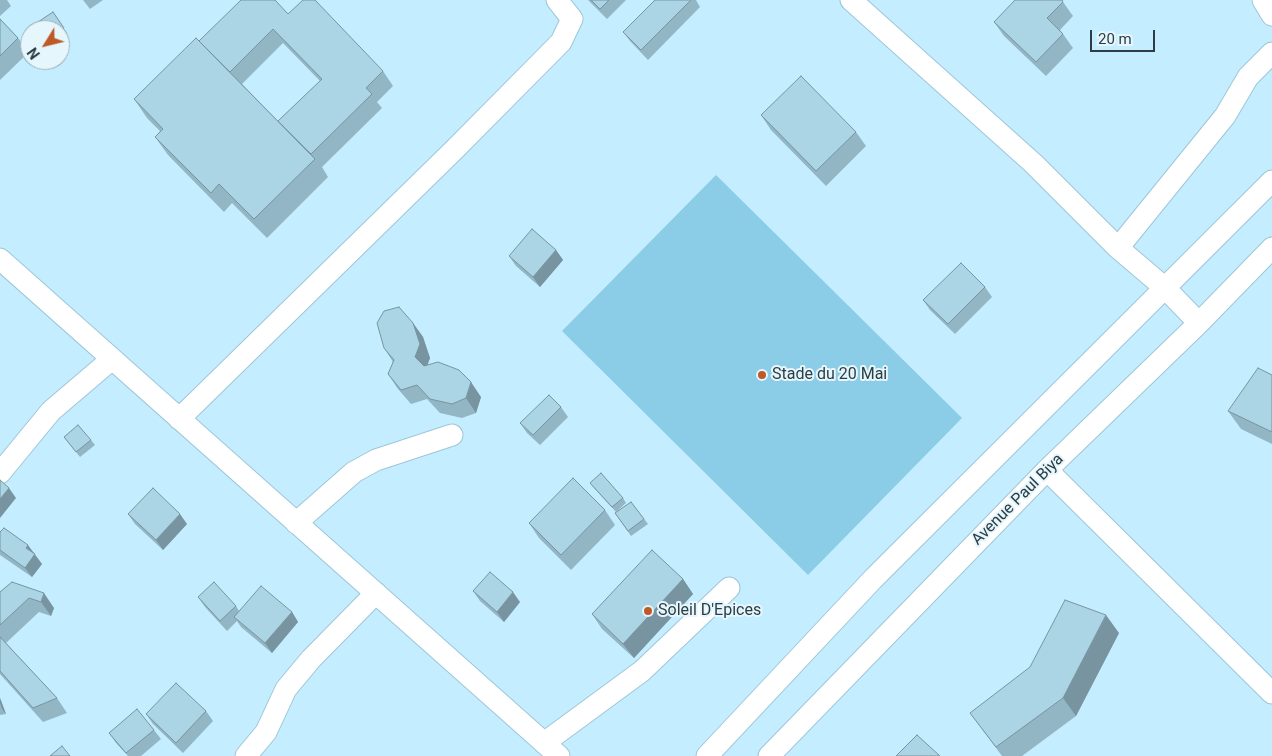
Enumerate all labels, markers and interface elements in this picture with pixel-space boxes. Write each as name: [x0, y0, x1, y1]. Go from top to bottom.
north arrow: [20, 20, 70, 70]
scale bar: [1092, 20, 1157, 52]
text: 20 m: [1098, 30, 1132, 48]
text: N: [24, 45, 43, 62]
place label: Stade du 20 Mai: [772, 365, 887, 385]
marker: Stade du 20 Mai: [756, 369, 768, 381]
street label: Avenue Paul Biya: [968, 450, 1068, 550]
place label: Soleil D'Epices: [658, 601, 761, 621]
marker: Soleil D'Epices: [642, 605, 654, 617]

